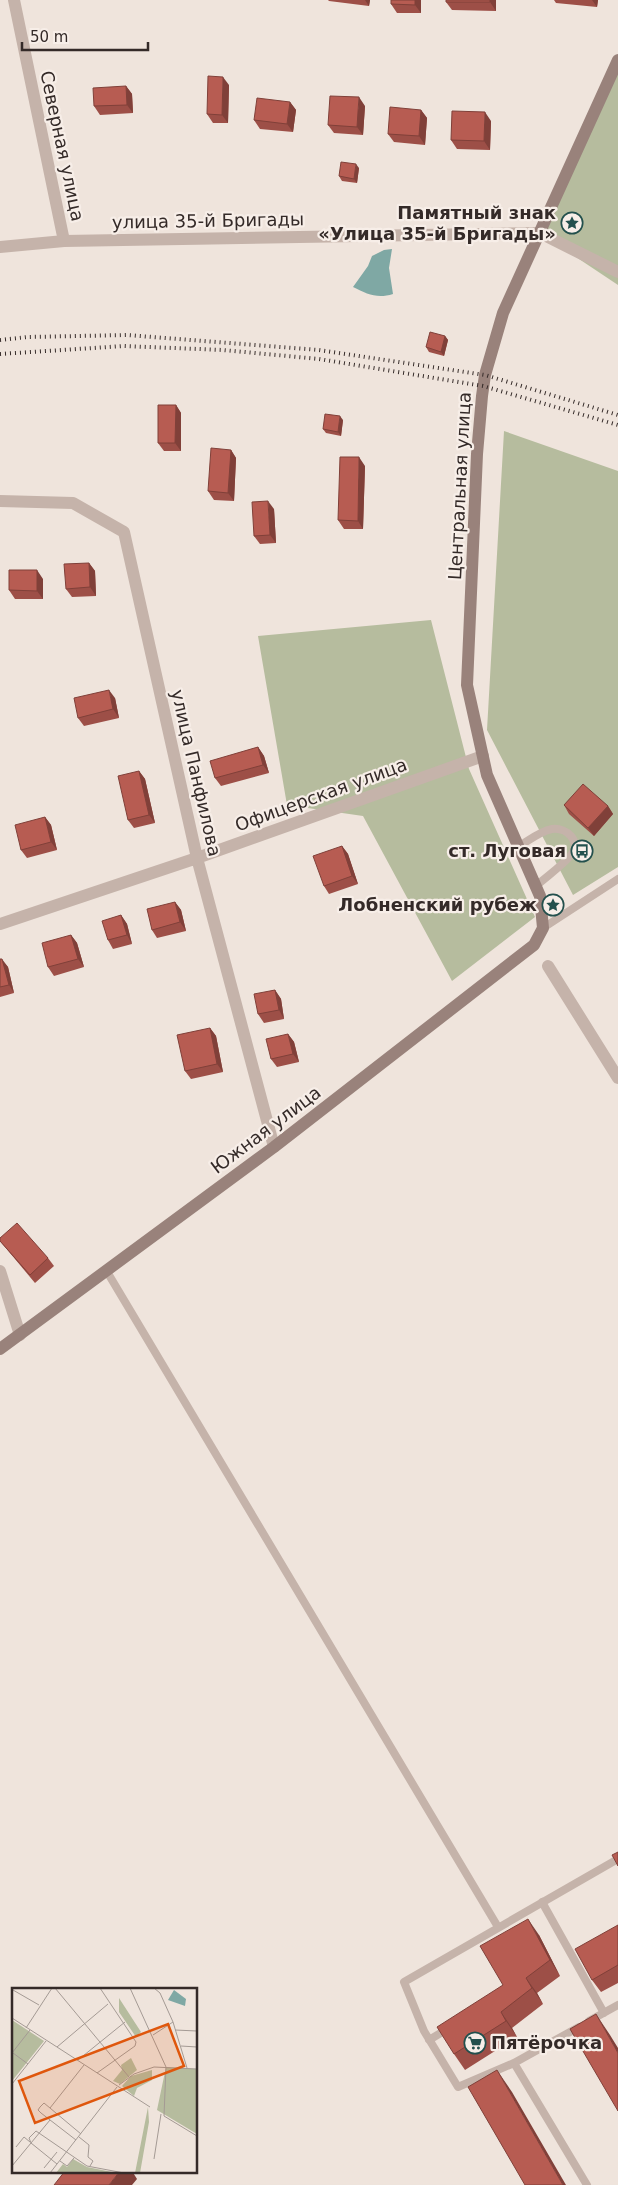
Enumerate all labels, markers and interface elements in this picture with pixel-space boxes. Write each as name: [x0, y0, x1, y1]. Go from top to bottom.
scale bar: [22, 20, 149, 52]
text: 50 m: [30, 28, 68, 46]
street label: Северная улица: [36, 69, 89, 223]
place label: Памятный знак «Улица 35-й Бригады»: [318, 202, 556, 244]
street label: улица 35-й Бригады: [112, 208, 304, 233]
place icon: Памятный знак «Улица 35-й Бригады»: [560, 211, 584, 235]
street label: Центральная улица: [444, 391, 475, 581]
street label: улица Панфилова: [167, 687, 226, 858]
street label: Офицерская улица: [232, 754, 410, 835]
bus stop icon: ст. Луговая: [570, 839, 594, 863]
place label: ст. Луговая: [448, 840, 566, 861]
place icon: Лобненский рубеж: [541, 893, 565, 917]
place label: Лобненский рубеж: [338, 894, 537, 915]
street label: Южная улица: [207, 1081, 325, 1178]
inset map: [12, 1988, 198, 2172]
supermarket icon: Пятёрочка: [463, 2031, 487, 2055]
place label: Пятёрочка: [491, 2032, 602, 2053]

